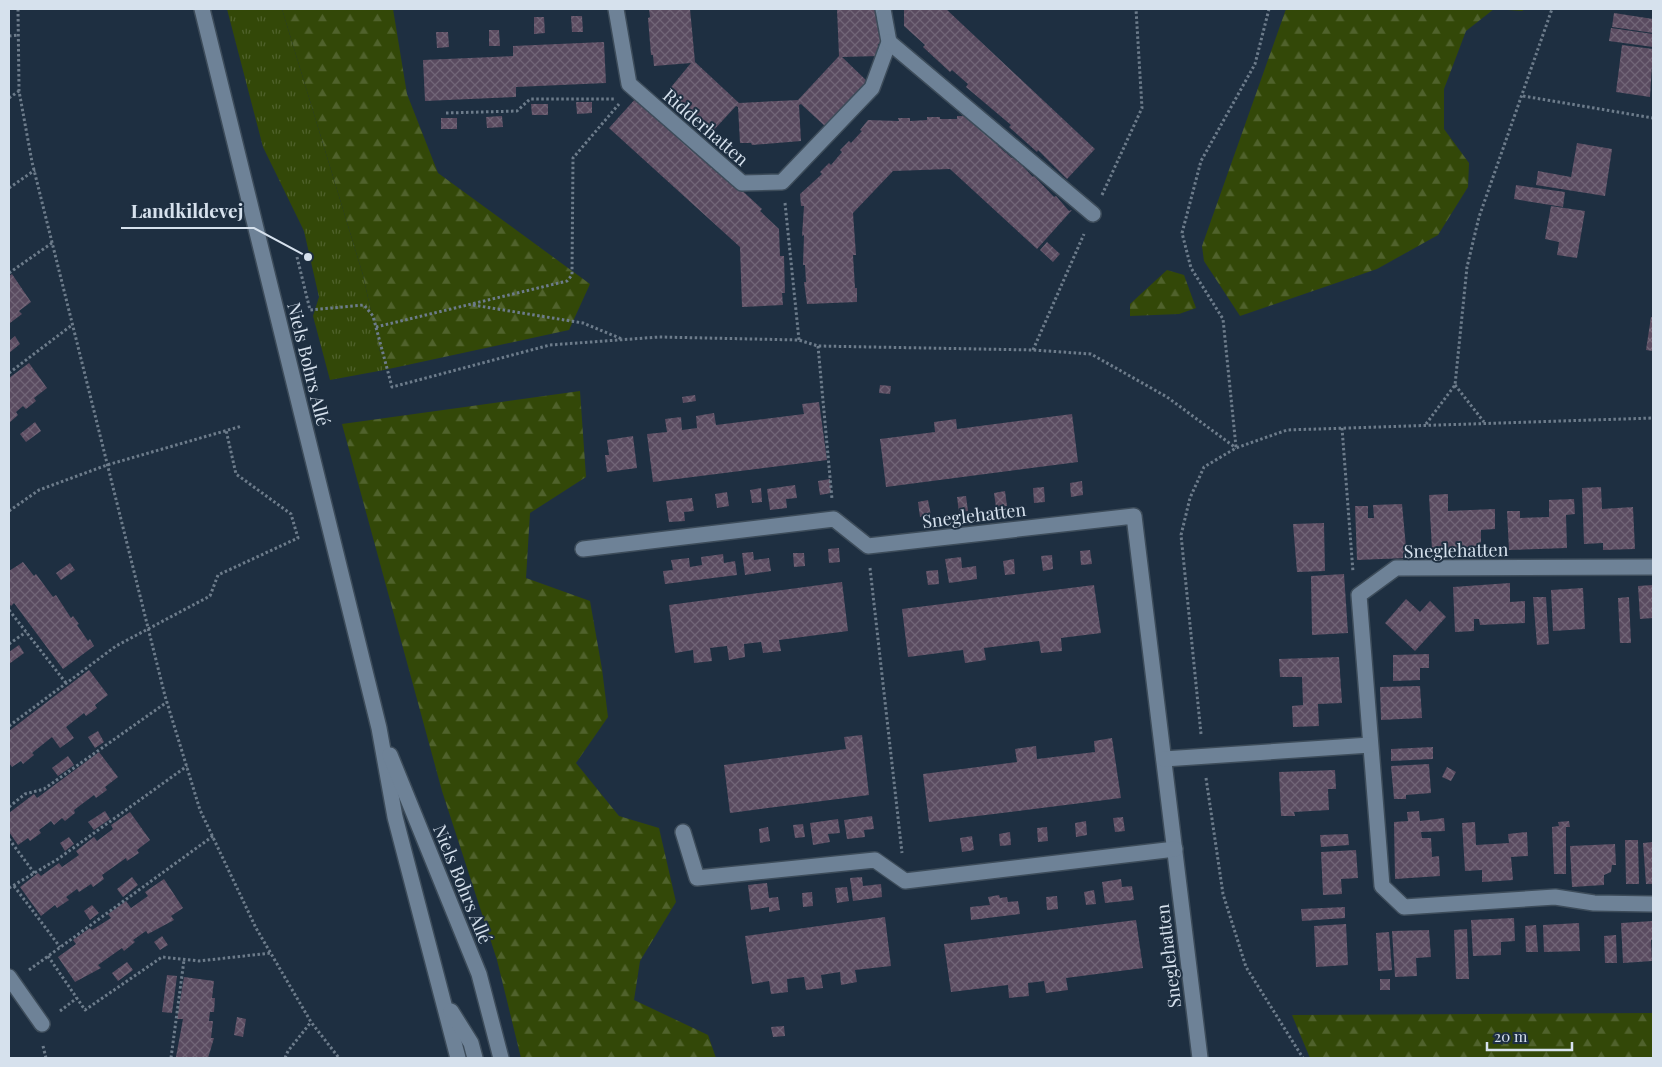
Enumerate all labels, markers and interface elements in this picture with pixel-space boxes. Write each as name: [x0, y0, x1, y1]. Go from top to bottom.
street label: Ridderhatten: [658, 83, 754, 171]
callout: Landkildevej: [121, 194, 254, 228]
text: Landkildevej: [131, 197, 243, 223]
street label: Niels Bohrs Allé: [282, 300, 336, 428]
street label: Sneglehatten: [921, 497, 1028, 533]
street label: Sneglehatten: [1404, 537, 1509, 563]
street label: Niels Bohrs Allé: [428, 821, 498, 947]
street label: Sneglehatten: [1150, 902, 1186, 1009]
scale bar: [1487, 1020, 1572, 1052]
text: 20 m: [1494, 1026, 1528, 1046]

